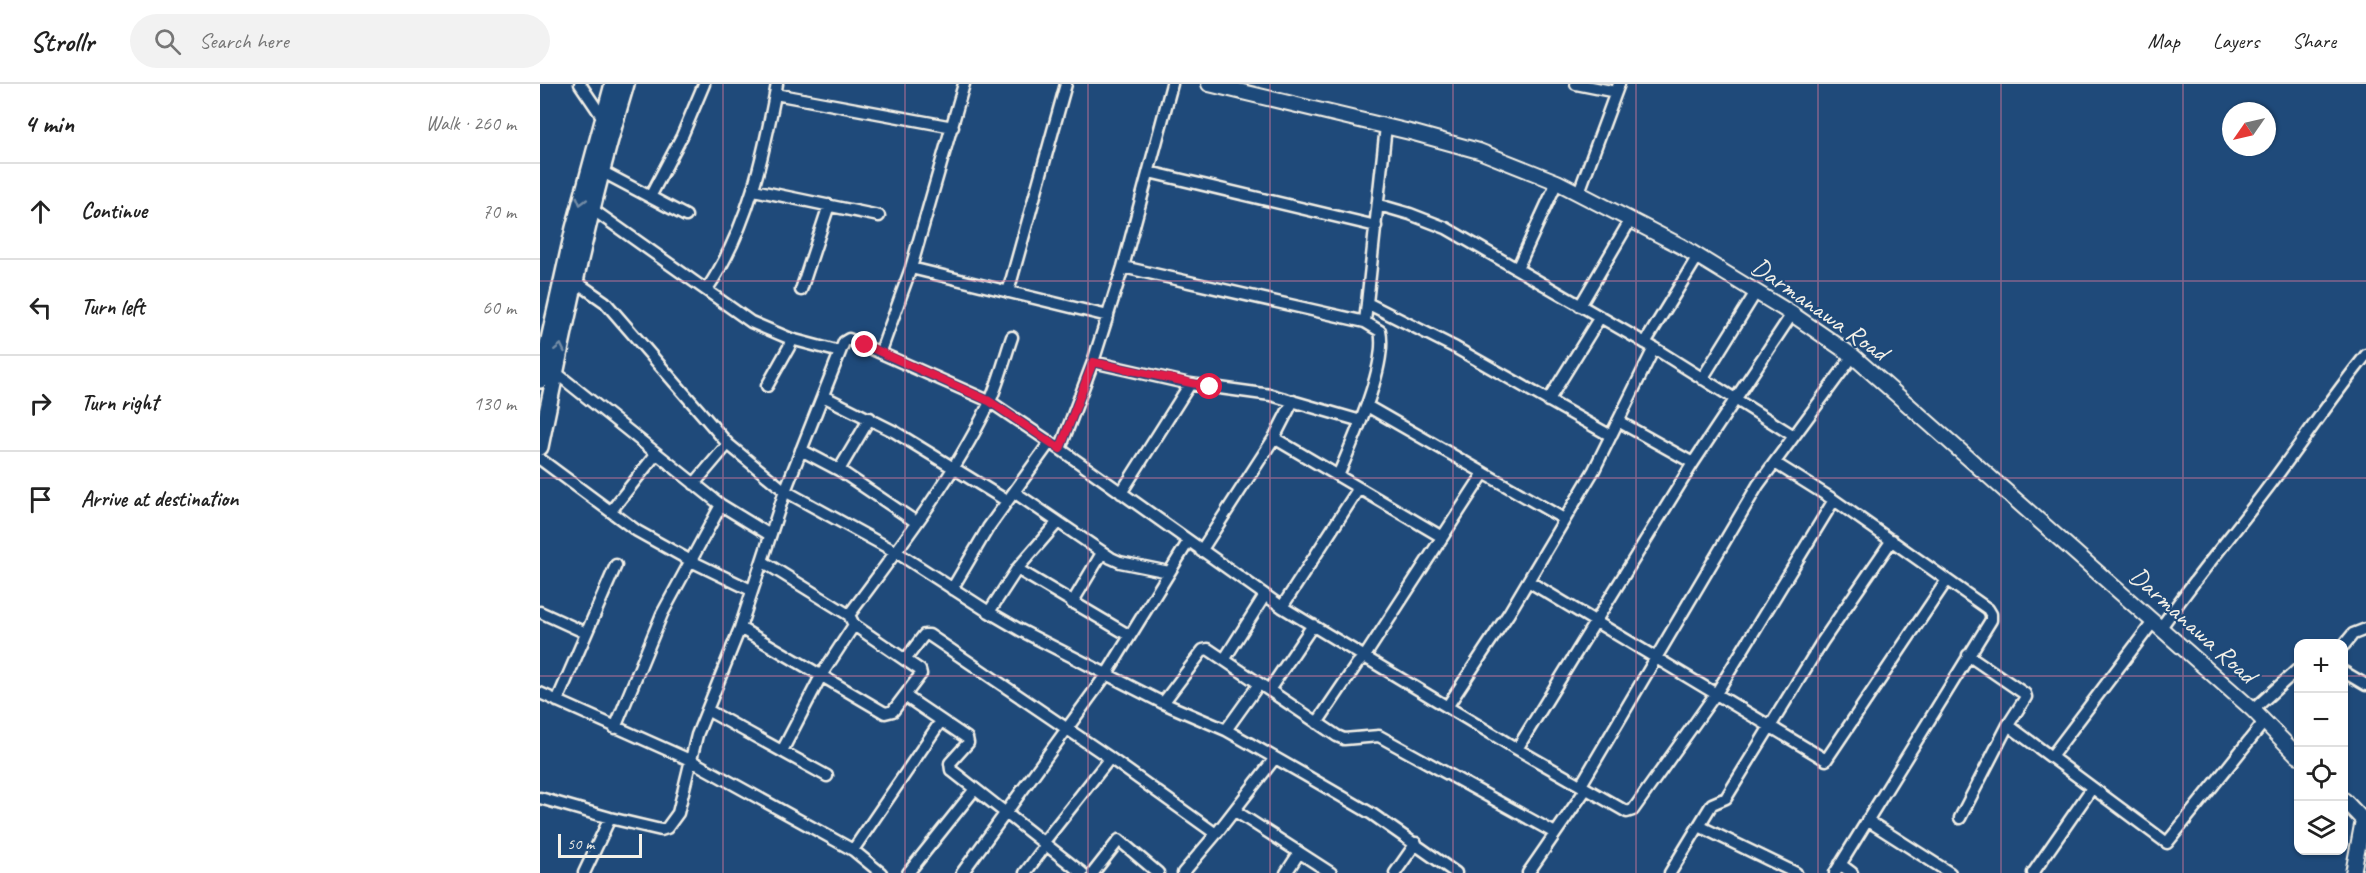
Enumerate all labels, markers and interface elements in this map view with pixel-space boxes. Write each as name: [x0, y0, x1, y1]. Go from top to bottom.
search box: [130, 14, 550, 68]
text: Strollr: [30, 24, 94, 59]
icon: search: [151, 25, 184, 58]
text: Search here: [199, 27, 289, 55]
text: Map: [2147, 28, 2180, 54]
text: Layers: [2213, 28, 2259, 54]
text: Share: [2292, 28, 2336, 54]
north arrow: [2222, 102, 2276, 156]
text: 4 min: [24, 107, 74, 140]
text: Walk · 260 m: [426, 111, 516, 136]
icon: ahead: [24, 195, 57, 228]
one-way arrow: [576, 195, 588, 206]
text: Continue: [81, 197, 147, 225]
text: 70 m: [482, 199, 516, 224]
street label: Darmanawa Road: [1745, 250, 1898, 370]
icon: left: [24, 291, 57, 324]
text: Turn left: [81, 293, 145, 321]
text: 60 m: [482, 295, 516, 320]
route end: [851, 331, 877, 357]
one-way arrow: [553, 344, 566, 354]
route start: [1196, 373, 1222, 399]
icon: right: [24, 387, 57, 420]
text: Turn right: [81, 389, 158, 417]
text: 130 m: [473, 391, 516, 416]
icon: arrive: [24, 483, 57, 516]
text: Arrive at destination: [81, 485, 238, 513]
street label: Darmanawa Road: [2123, 559, 2266, 693]
map controls: [2294, 639, 2348, 855]
button: +: [2294, 639, 2348, 693]
button: −: [2294, 693, 2348, 747]
button: locate: [2294, 747, 2348, 801]
button: layers: [2294, 801, 2348, 855]
scale bar: [558, 831, 642, 858]
text: 50 m: [567, 834, 594, 854]

